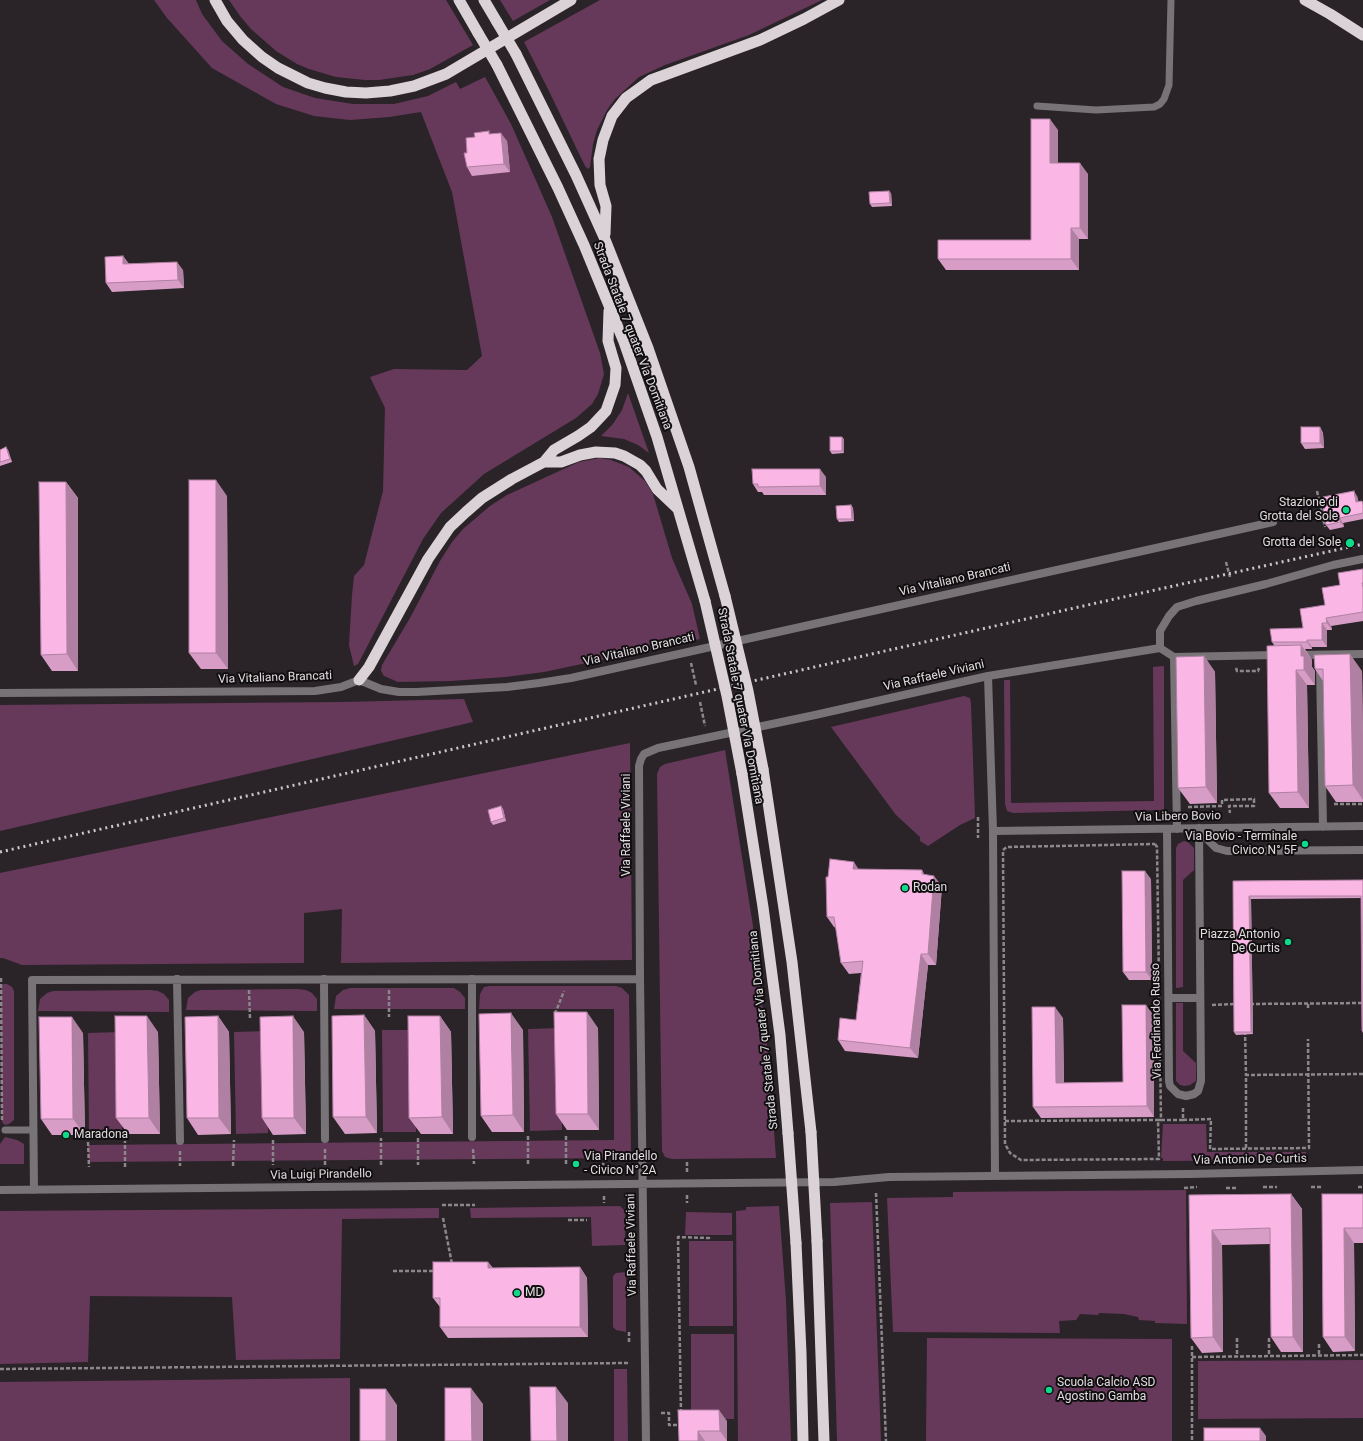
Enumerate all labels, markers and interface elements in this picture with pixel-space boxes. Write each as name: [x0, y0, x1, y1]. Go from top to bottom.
street label: Strada Statale 7 quater Via Domitiana: [589, 240, 675, 432]
place label: Stazione di Grotta del Sole: [1259, 496, 1338, 524]
marker: Stazione di Grotta del Sole: [1341, 505, 1351, 515]
place label: Grotta del Sole: [1262, 536, 1341, 550]
marker: Grotta del Sole: [1344, 537, 1356, 549]
street label: Via Vitaliano Brancati: [898, 560, 1012, 600]
street label: Strada Statale 7 quater Via Domitiana: [714, 607, 766, 805]
street label: Via Vitaliano Brancati: [582, 630, 696, 670]
street label: Via Raffaele Viviani: [882, 657, 986, 695]
street label: Via Vitaliano Brancati: [218, 669, 332, 687]
street label: Via Raffaele Viviani: [620, 774, 634, 876]
street label: Via Libero Bovio: [1135, 809, 1221, 825]
place label: Via Bovio - Terminale Civico N° 5F: [1185, 830, 1297, 858]
marker: Via Bovio - Terminale Civico N° 5F: [1300, 839, 1310, 849]
place label: Rodan: [913, 881, 947, 895]
marker: Rodan: [900, 883, 910, 893]
place label: Piazza Antonio De Curtis: [1200, 928, 1280, 956]
street label: Strada Statale 7 quater Via Domitiana: [746, 930, 782, 1130]
marker: Piazza Antonio De Curtis: [1283, 937, 1293, 947]
street label: Via Ferdinando Russo: [1149, 963, 1165, 1079]
place label: Maradona: [74, 1128, 128, 1142]
marker: Maradona: [61, 1130, 71, 1140]
place label: Via Pirandello - Civico N° 2A: [584, 1150, 657, 1178]
street label: Via Antonio De Curtis: [1193, 1152, 1307, 1168]
marker: Via Pirandello - Civico N° 2A: [571, 1159, 581, 1169]
street label: Via Luigi Pirandello: [270, 1167, 372, 1183]
street label: Via Raffaele Viviani: [624, 1193, 640, 1297]
place label: MD: [525, 1286, 543, 1300]
marker: MD: [512, 1288, 522, 1298]
place label: Scuola Calcio ASD Agostino Gamba: [1057, 1376, 1155, 1404]
marker: Scuola Calcio ASD Agostino Gamba: [1044, 1385, 1054, 1395]

